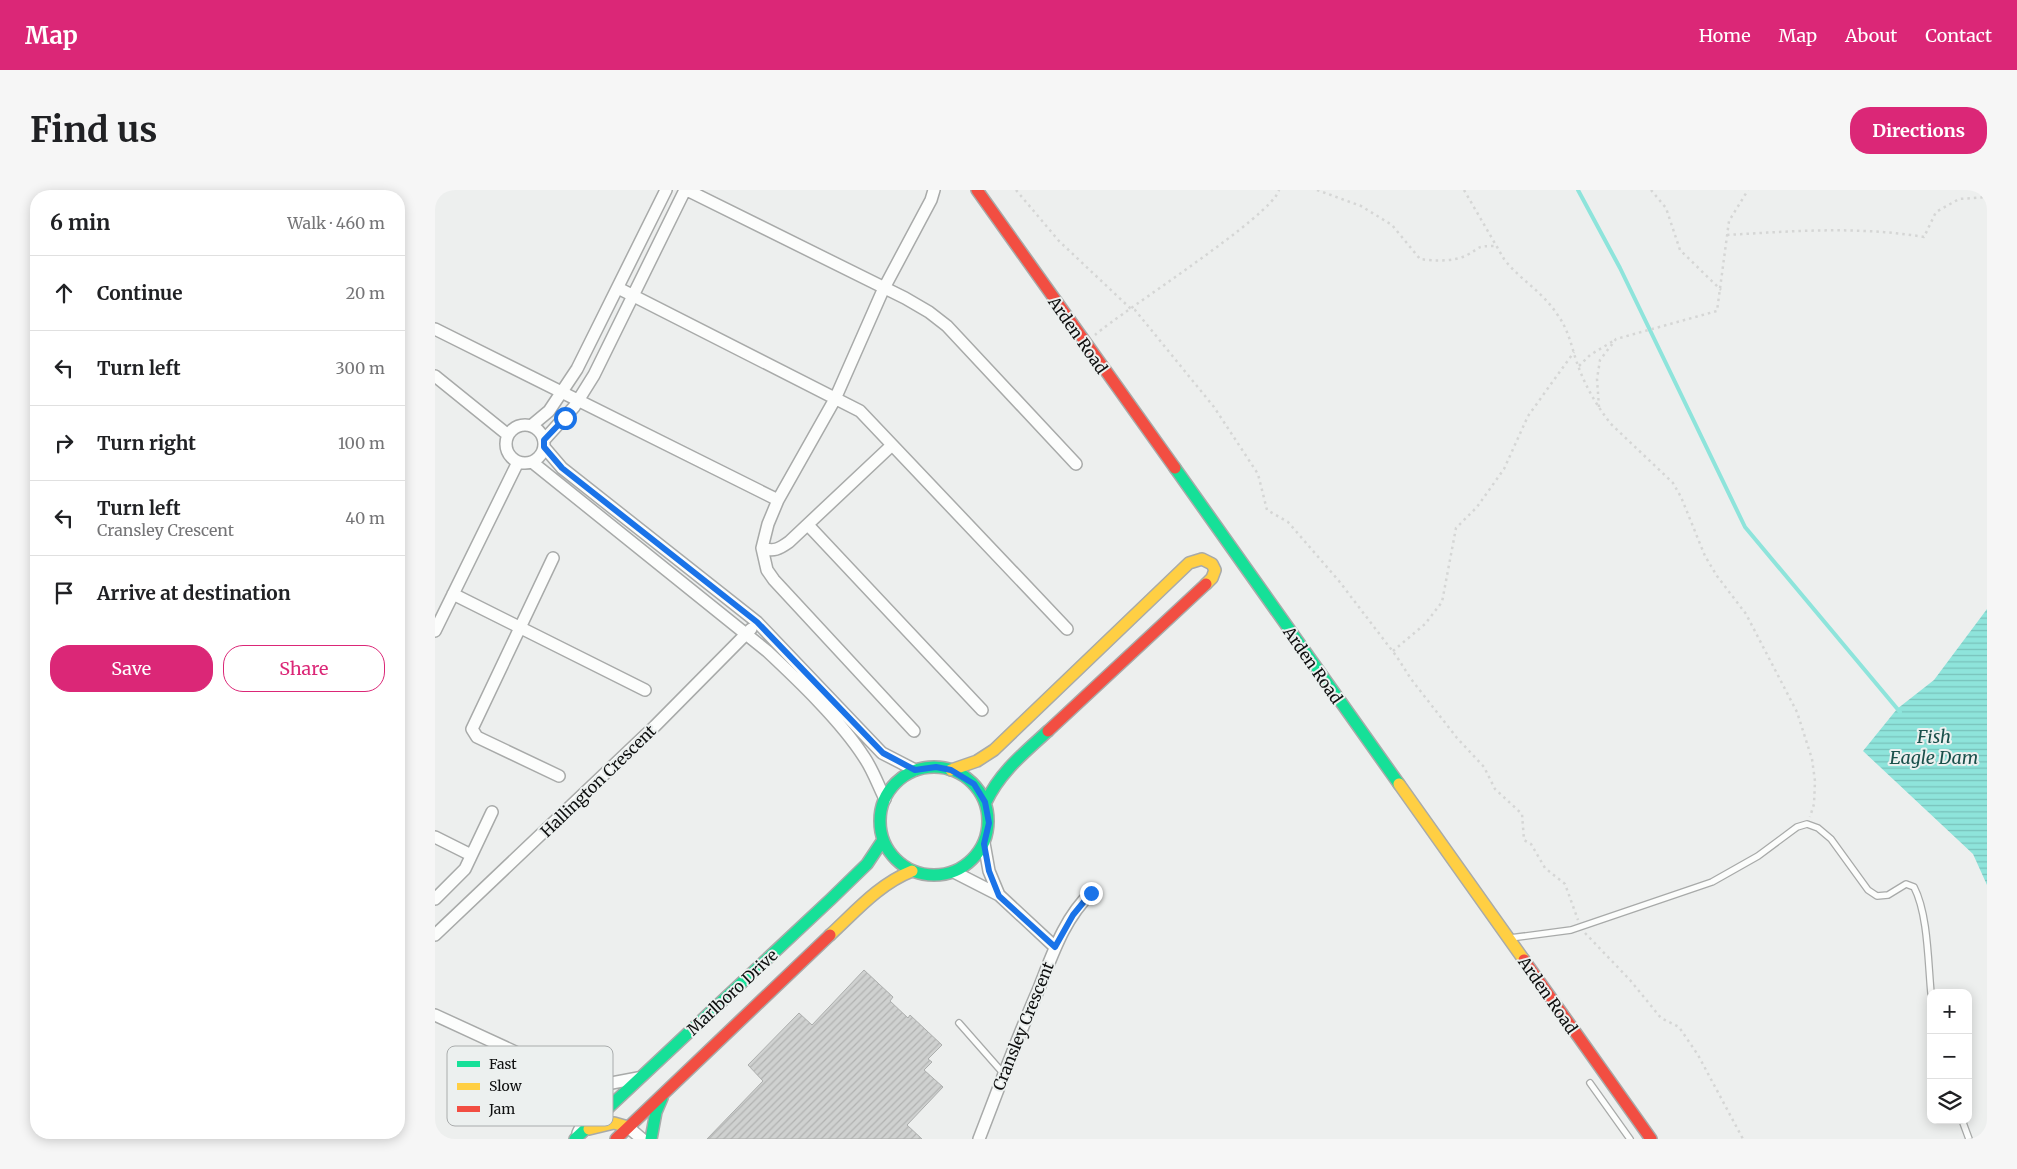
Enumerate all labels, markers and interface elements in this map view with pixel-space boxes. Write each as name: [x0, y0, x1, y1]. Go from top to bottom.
text: Map: [25, 20, 78, 51]
text: Home: [1699, 24, 1751, 47]
text: Map: [1779, 24, 1817, 47]
text: About: [1845, 24, 1897, 47]
text: Contact: [1925, 24, 1992, 47]
button: Directions: [1850, 107, 1987, 154]
text: Find us: [30, 108, 157, 152]
text: 6 min: [50, 209, 110, 236]
text: Walk · 460 m: [287, 213, 385, 233]
icon: ahead: [50, 279, 78, 307]
text: Continue: [97, 281, 183, 305]
text: 20 m: [346, 283, 385, 303]
street label: Arden Road: [1044, 292, 1112, 378]
icon: left: [50, 354, 78, 382]
text: Turn left: [97, 356, 181, 380]
text: 300 m: [336, 358, 385, 378]
route start: [554, 407, 577, 430]
icon: right: [50, 429, 78, 457]
text: Turn right: [97, 431, 196, 455]
text: 100 m: [338, 433, 385, 453]
text: Turn left: [97, 496, 181, 520]
icon: left: [50, 504, 78, 532]
text: 40 m: [345, 508, 385, 528]
text: Cransley Crescent: [97, 520, 234, 540]
icon: arrive: [50, 579, 78, 607]
text: Arrive at destination: [97, 581, 291, 605]
street label: Arden Road: [1279, 622, 1347, 708]
button: Save: [50, 645, 213, 692]
button: Share: [223, 645, 385, 692]
street label: Hallington Crescent: [536, 720, 660, 841]
water label: Fish Eagle Dam: [1890, 725, 1978, 769]
route end: [1080, 882, 1103, 905]
street label: Marlboro Drive: [683, 945, 781, 1039]
street label: Arden Road: [1514, 952, 1582, 1038]
street label: Cransley Crescent: [988, 958, 1058, 1093]
map controls: [1927, 989, 1972, 1124]
button: +: [1927, 989, 1972, 1034]
button: −: [1927, 1034, 1972, 1079]
legend: [447, 1046, 613, 1126]
text: Fast: [489, 1055, 517, 1073]
text: Slow: [489, 1077, 522, 1095]
button: layers: [1927, 1079, 1972, 1124]
text: Jam: [488, 1100, 515, 1118]

